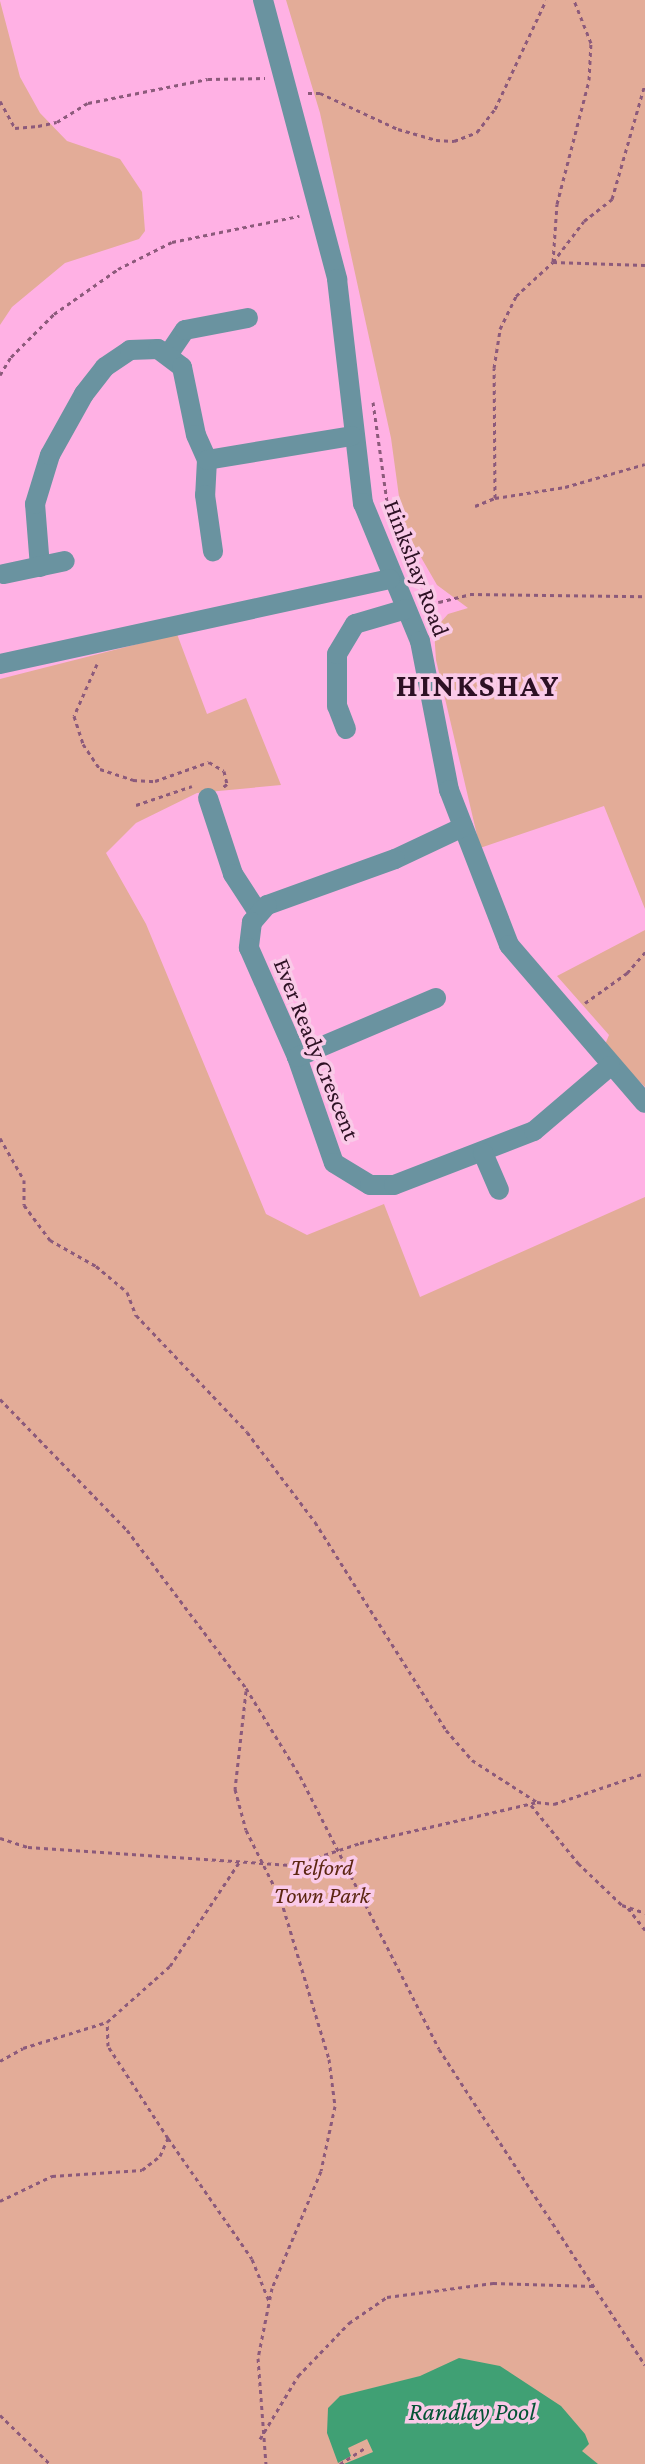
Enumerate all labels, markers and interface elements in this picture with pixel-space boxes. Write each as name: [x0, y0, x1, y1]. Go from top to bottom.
street label: Hinkshay Road: [378, 496, 456, 640]
district label: HINKSHAY: [396, 666, 560, 704]
street label: Ever Ready Crescent: [267, 954, 367, 1144]
park label: Telford Town Park: [274, 1853, 370, 1909]
water label: Randlay Pool: [408, 2396, 536, 2428]

